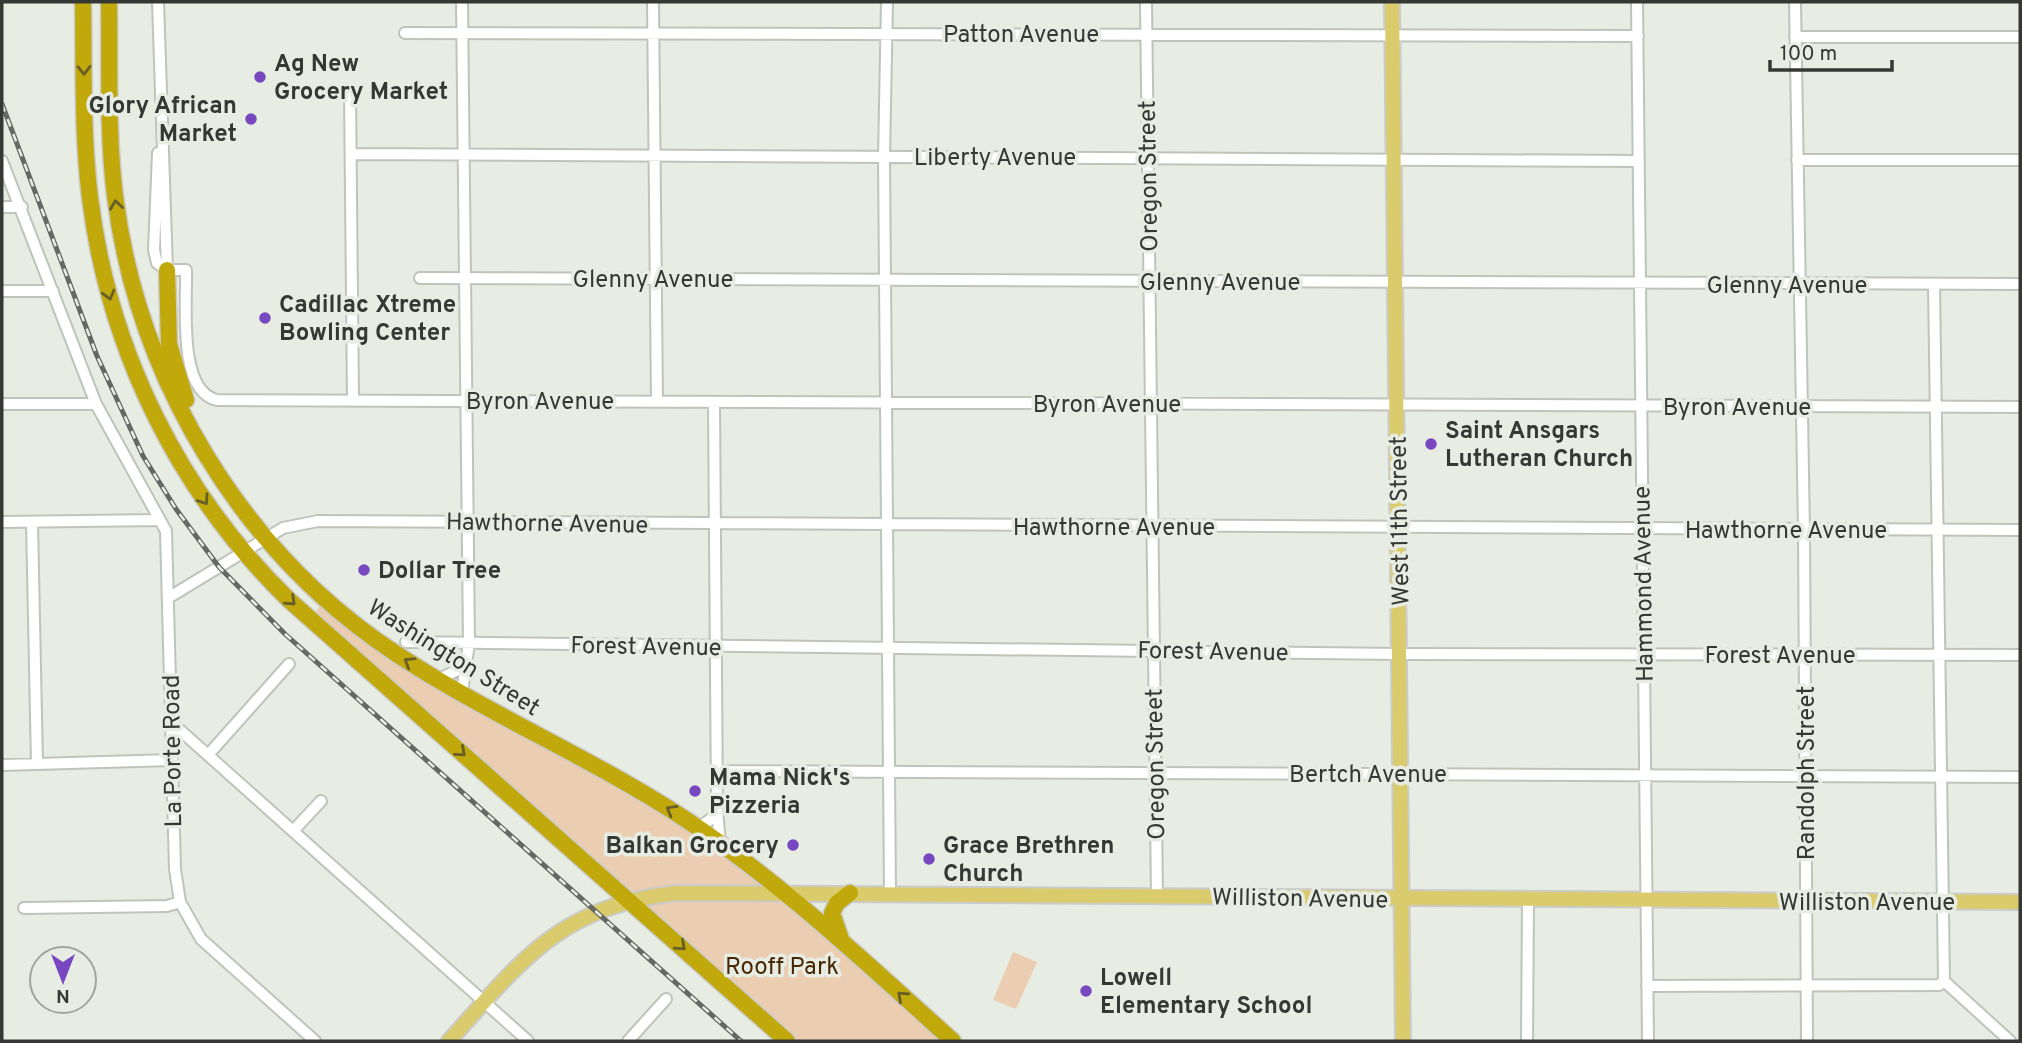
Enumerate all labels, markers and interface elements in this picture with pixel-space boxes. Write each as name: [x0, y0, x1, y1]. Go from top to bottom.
street label: Patton Avenue: [943, 21, 1099, 51]
scale bar: [1770, 28, 1892, 72]
text: 100 m: [1780, 41, 1837, 68]
place label: Ag New Grocery Market: [274, 50, 448, 108]
one-way arrow: [77, 65, 92, 76]
marker: Ag New Grocery Market: [252, 69, 268, 85]
place label: Glory African Market: [89, 92, 237, 150]
street label: Oregon Street: [1134, 100, 1166, 252]
marker: Glory African Market: [243, 111, 259, 127]
street label: Liberty Avenue: [914, 144, 1076, 174]
one-way arrow: [109, 200, 124, 211]
street label: Glenny Avenue: [573, 266, 733, 296]
street label: Glenny Avenue: [1140, 269, 1300, 299]
street label: Glenny Avenue: [1707, 272, 1867, 302]
one-way arrow: [100, 289, 115, 301]
place label: Cadillac Xtreme Bowling Center: [279, 291, 456, 349]
marker: Cadillac Xtreme Bowling Center: [257, 310, 273, 326]
street label: Byron Avenue: [466, 388, 614, 418]
street label: Byron Avenue: [1033, 391, 1181, 421]
street label: Byron Avenue: [1663, 394, 1811, 424]
place label: Saint Ansgars Lutheran Church: [1445, 417, 1633, 475]
street label: West 11th Street: [1385, 436, 1417, 606]
marker: Saint Ansgars Lutheran Church: [1423, 436, 1439, 452]
street label: Hammond Avenue: [1628, 486, 1662, 682]
one-way arrow: [196, 492, 209, 505]
street label: Hawthorne Avenue: [445, 508, 648, 542]
street label: Hawthorne Avenue: [1013, 514, 1215, 544]
street label: Hawthorne Avenue: [1685, 517, 1887, 547]
place label: Dollar Tree: [378, 557, 501, 587]
marker: Dollar Tree: [356, 562, 372, 578]
one-way arrow: [283, 593, 296, 606]
street label: Washington Street: [361, 594, 545, 724]
street label: Forest Avenue: [570, 632, 722, 664]
street label: Forest Avenue: [1137, 637, 1289, 669]
street label: Forest Avenue: [1704, 642, 1856, 672]
one-way arrow: [403, 657, 416, 670]
street label: La Porte Road: [158, 674, 190, 828]
street label: Randolph Street: [1793, 686, 1823, 860]
street label: Oregon Street: [1141, 688, 1173, 840]
one-way arrow: [453, 744, 466, 756]
street label: Bertch Avenue: [1289, 761, 1447, 791]
place label: Mama Nick's Pizzeria: [709, 764, 851, 822]
marker: Mama Nick's Pizzeria: [687, 783, 703, 799]
one-way arrow: [665, 805, 678, 818]
place label: Balkan Grocery: [605, 832, 779, 862]
place label: Grace Brethren Church: [943, 832, 1114, 890]
marker: Balkan Grocery: [785, 837, 801, 853]
marker: Grace Brethren Church: [921, 851, 937, 867]
street label: Williston Avenue: [1211, 883, 1388, 917]
street label: Williston Avenue: [1779, 889, 1955, 919]
one-way arrow: [673, 938, 686, 951]
north arrow: [28, 945, 98, 1015]
park label: Rooff Park: [725, 953, 839, 983]
place label: Lowell Elementary School: [1100, 964, 1312, 1022]
text: N: [56, 983, 70, 1007]
marker: Lowell Elementary School: [1078, 983, 1094, 999]
one-way arrow: [897, 992, 910, 1004]

